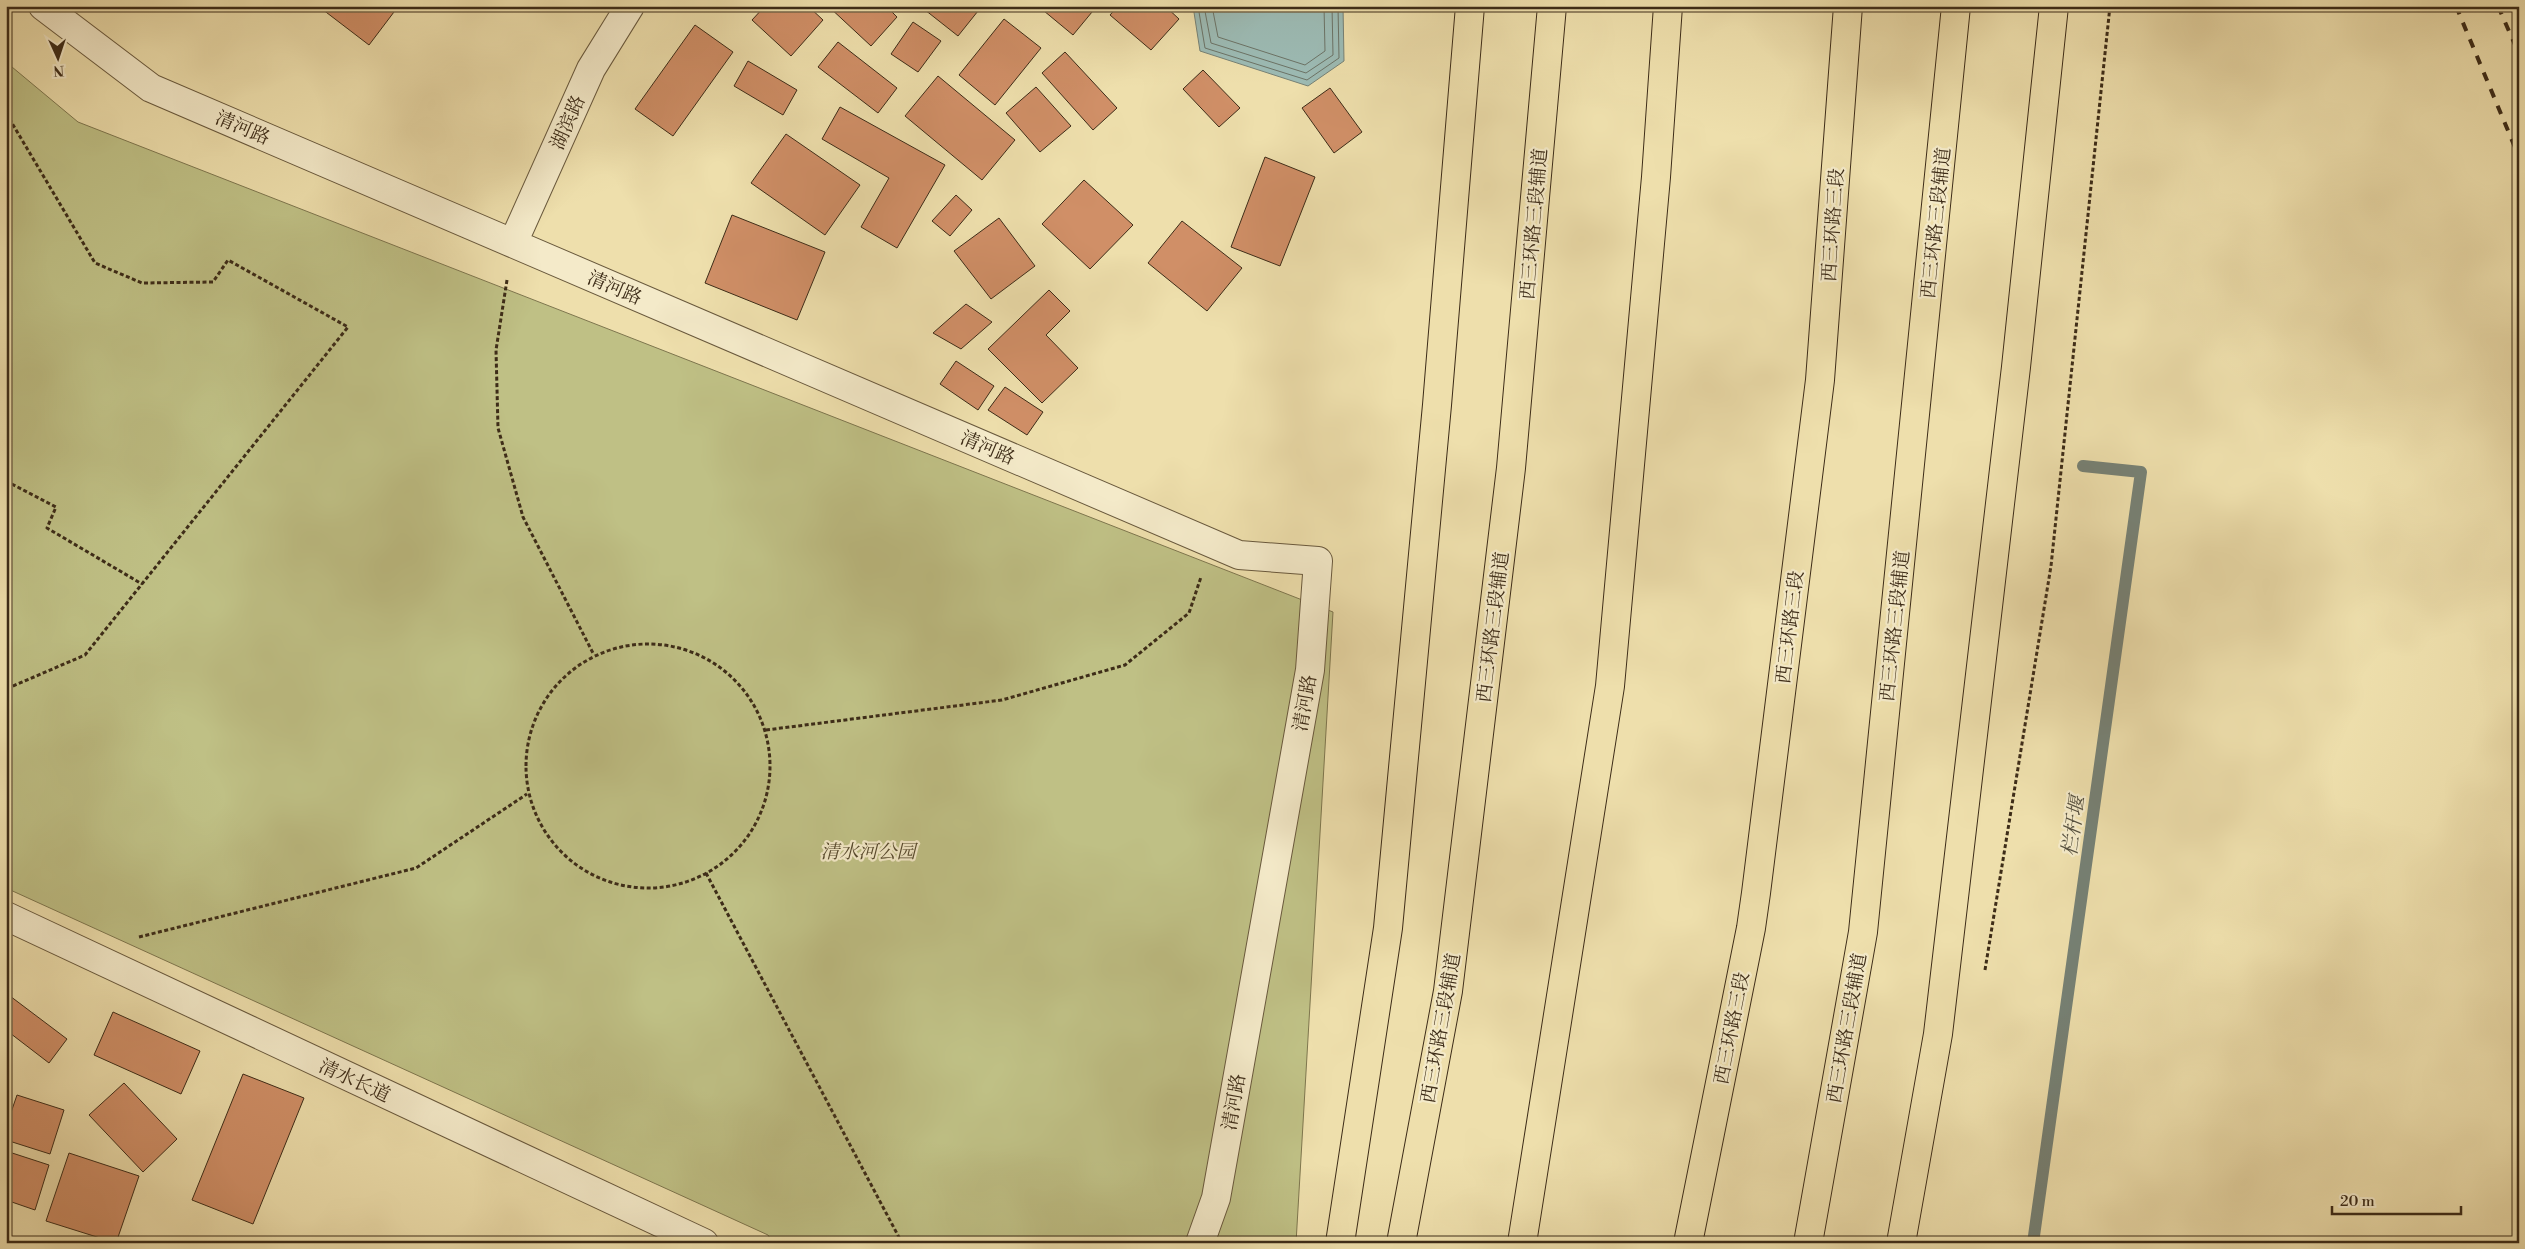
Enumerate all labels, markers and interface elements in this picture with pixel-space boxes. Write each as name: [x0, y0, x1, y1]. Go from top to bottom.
north arrow: [32, 32, 82, 82]
text: N: [53, 61, 65, 79]
street label: 湖滨路: [545, 91, 590, 153]
street label: 清河路: [212, 106, 274, 150]
street label: 西三环路三段辅道: [1916, 146, 1956, 300]
street label: 西三环路三段辅道: [1515, 147, 1553, 301]
street label: 西三环路三段: [1817, 167, 1849, 283]
street label: 清河路: [584, 266, 646, 310]
street label: 清河路: [957, 426, 1019, 470]
street label: 西三环路三段辅道: [1875, 549, 1915, 703]
street label: 西三环路三段辅道: [1472, 550, 1514, 704]
street label: 西三环路三段: [1771, 569, 1809, 685]
street label: 清河路: [1288, 673, 1322, 733]
water label: 栏杆堰: [2058, 792, 2091, 858]
park label: 清水河公园: [820, 840, 918, 864]
street label: 西三环路三段辅道: [1416, 951, 1466, 1105]
street label: 西三环路三段辅道: [1822, 951, 1872, 1105]
street label: 西三环路三段: [1709, 970, 1755, 1086]
street label: 清水长道: [315, 1054, 394, 1108]
street label: 清河路: [1217, 1072, 1251, 1132]
scale bar: [2332, 1184, 2461, 1216]
text: 20 m: [2340, 1192, 2375, 1211]

